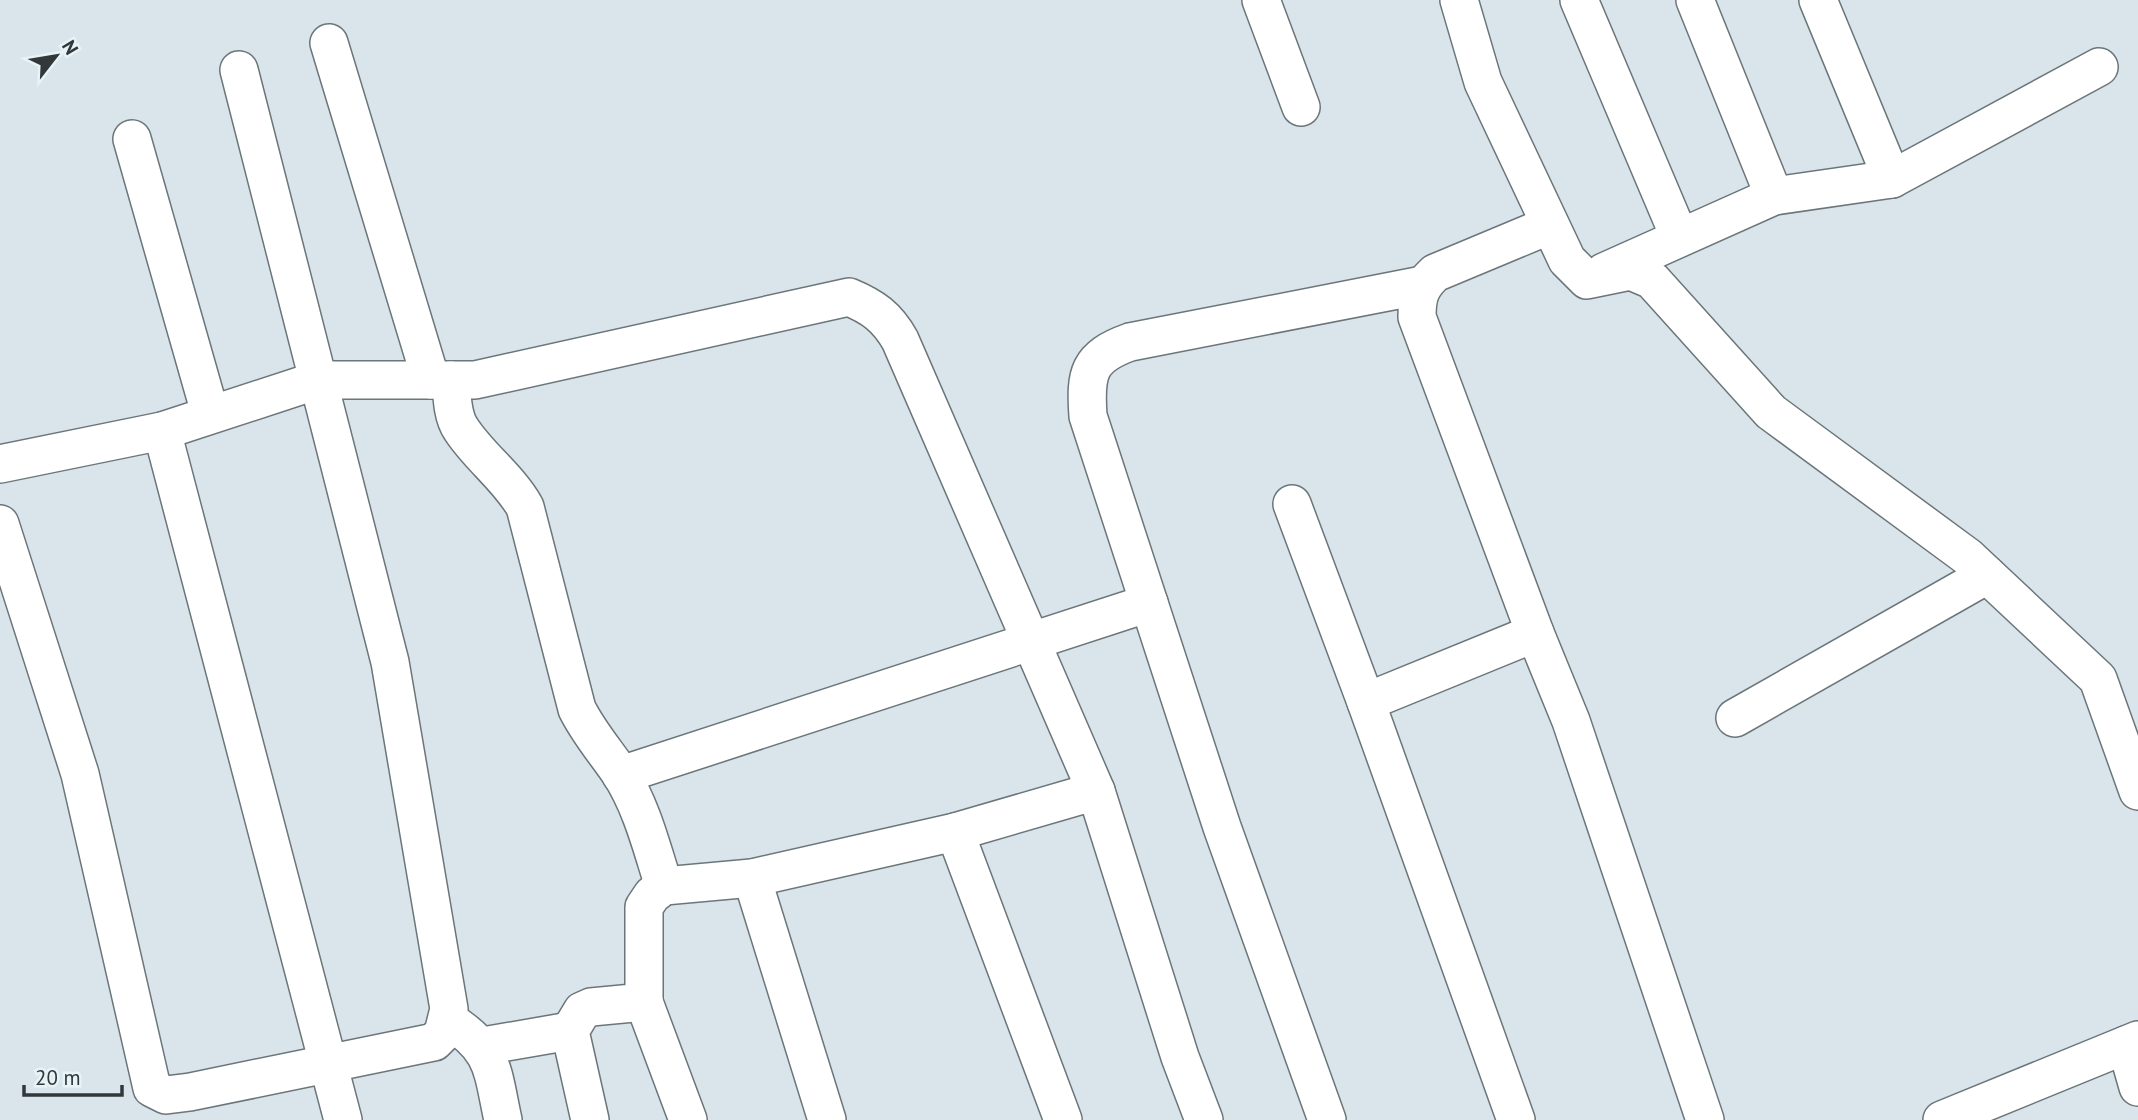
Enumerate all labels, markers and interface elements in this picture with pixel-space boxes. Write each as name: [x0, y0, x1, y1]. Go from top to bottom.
north arrow: [21, 21, 91, 91]
text: N: [57, 36, 84, 59]
scale bar: [24, 1054, 122, 1098]
text: 20 m: [35, 1064, 81, 1091]

